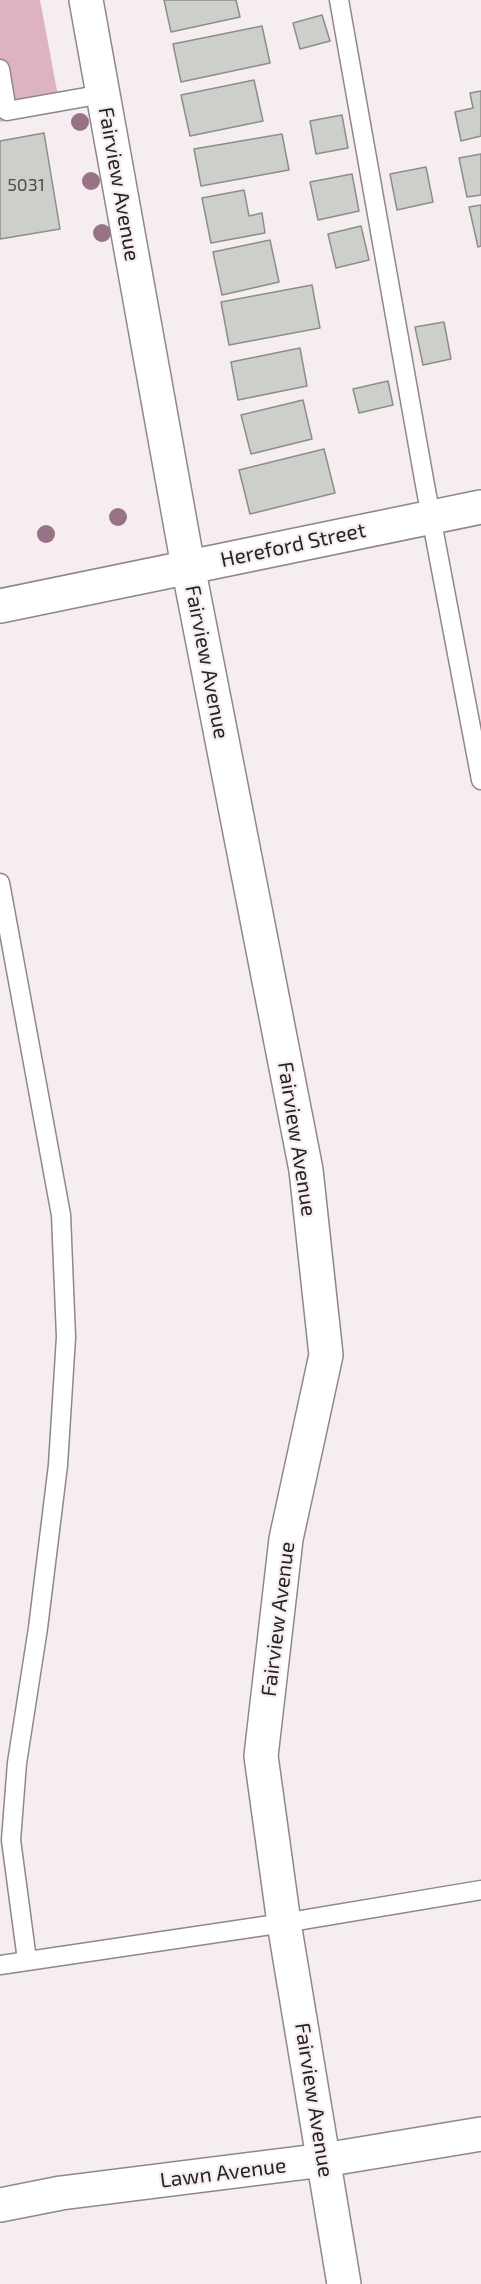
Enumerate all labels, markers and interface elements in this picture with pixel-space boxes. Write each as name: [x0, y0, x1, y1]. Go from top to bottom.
street label: Fairview Avenue: [93, 105, 145, 263]
house number: 5031: [7, 174, 45, 196]
street label: Hereford Street: [218, 517, 368, 573]
street label: Fairview Avenue: [180, 583, 234, 741]
street label: Fairview Avenue: [272, 1060, 322, 1218]
street label: Fairview Avenue: [256, 1540, 300, 1698]
street label: Fairview Avenue: [289, 2021, 339, 2179]
street label: Lawn Avenue: [158, 2153, 288, 2193]

